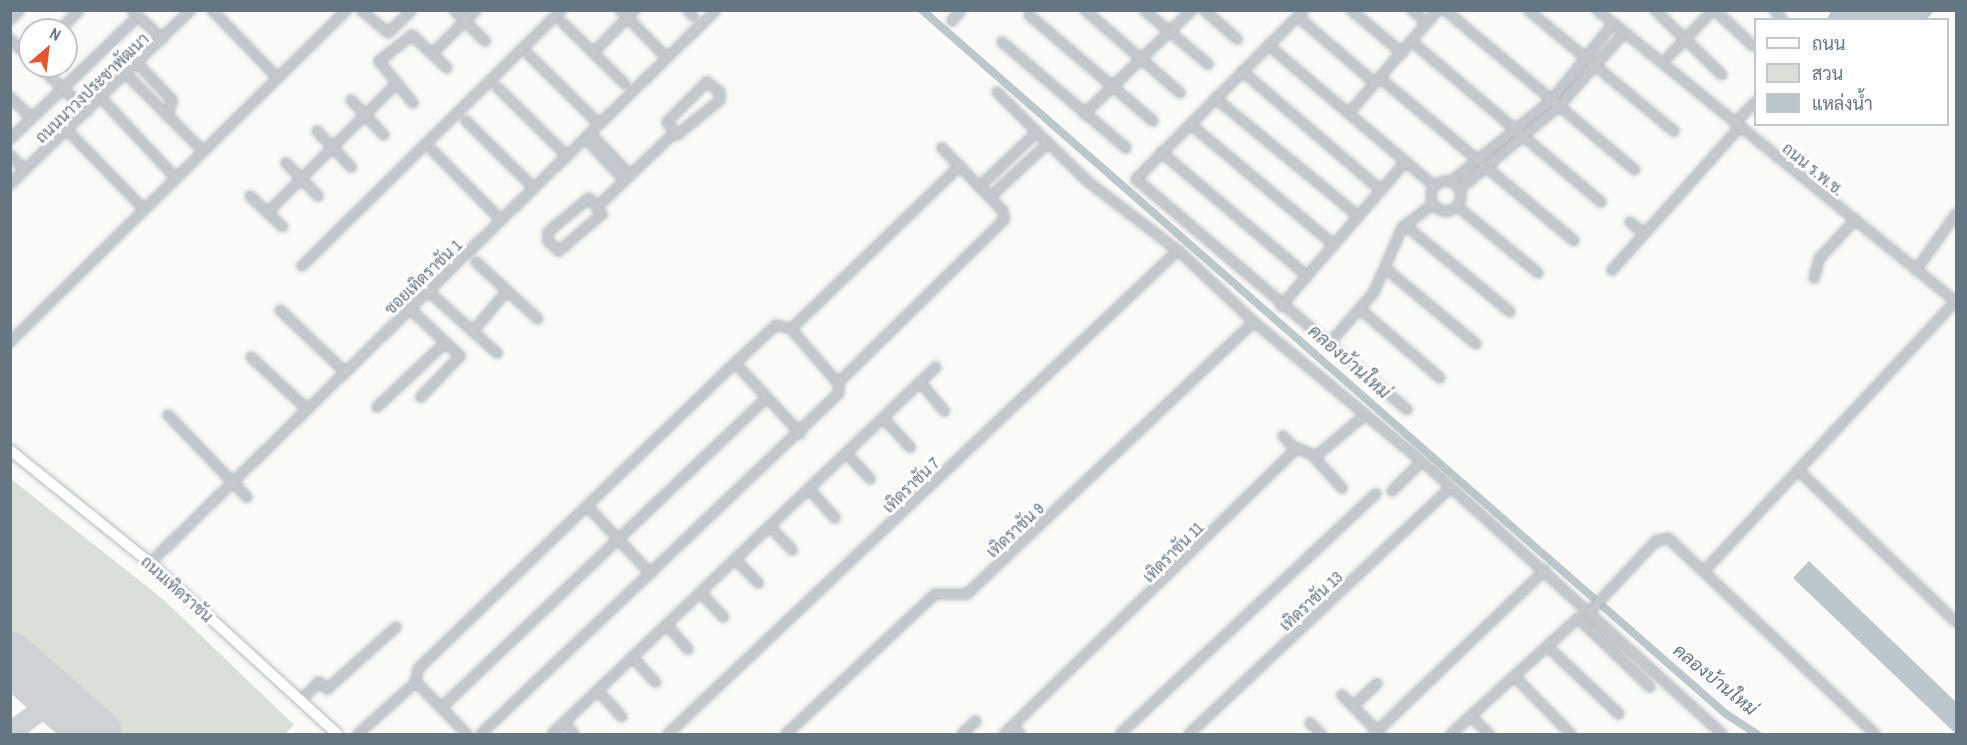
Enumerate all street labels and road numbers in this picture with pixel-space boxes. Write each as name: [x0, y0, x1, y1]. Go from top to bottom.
street label: ถนนนาวงประชาพัฒนา: [31, 29, 153, 147]
street label: ถนน ร.พ.ช.: [1779, 138, 1847, 200]
street label: ซอยเทิดราชัน 1: [380, 235, 466, 319]
street label: เทิดราชัน 7: [879, 453, 943, 517]
street label: เทิดราชัน 9: [982, 499, 1048, 561]
street label: เทิดราชัน 11: [1139, 518, 1207, 586]
street label: ถนนเทิดราชัน: [137, 552, 217, 626]
street label: เทิดราชัน 13: [1276, 567, 1346, 635]

